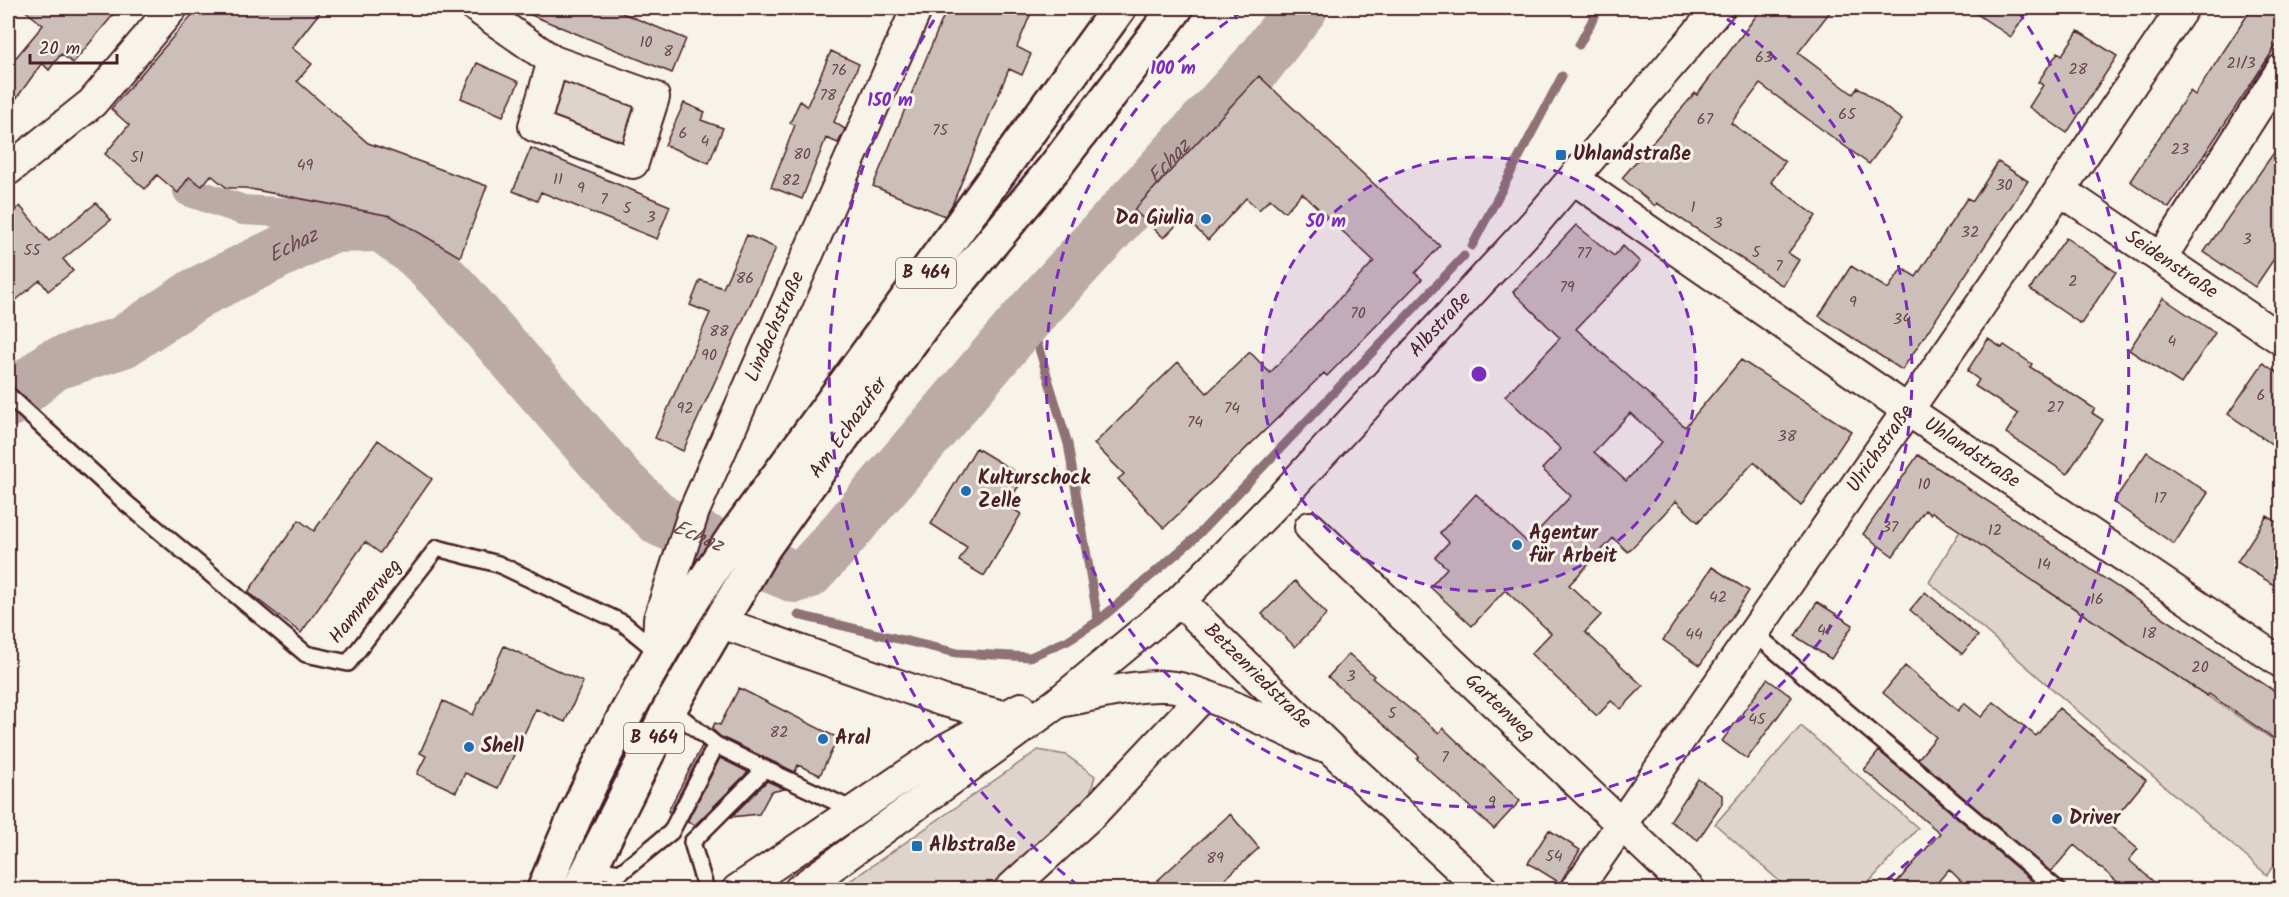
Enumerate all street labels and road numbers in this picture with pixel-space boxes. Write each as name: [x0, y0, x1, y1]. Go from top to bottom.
street label: Seidenstraße: [2118, 222, 2224, 308]
road number: B 464: [896, 258, 956, 288]
street label: Lindachstraße: [737, 266, 814, 387]
street label: Albstraße: [1402, 285, 1480, 366]
street label: Am Echazufer: [802, 370, 897, 486]
street label: Ulrichstraße: [1839, 399, 1923, 500]
street label: Uhlandstraße: [1917, 409, 2026, 498]
street label: Hammerweg: [321, 552, 411, 652]
street label: Betzenriedstraße: [1195, 616, 1319, 738]
street label: Gartenweg: [1457, 666, 1542, 750]
road number: B 464: [624, 723, 684, 753]

